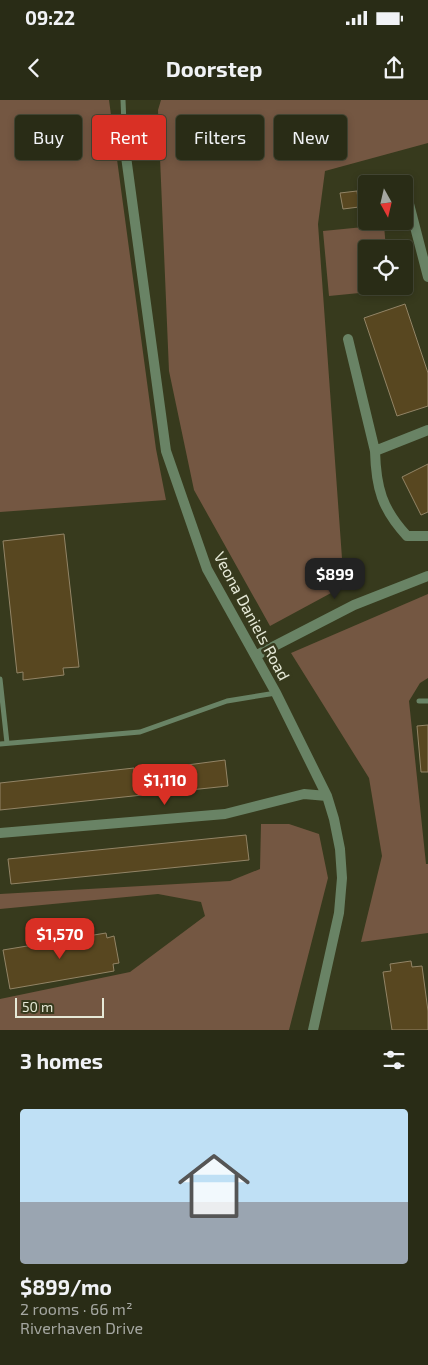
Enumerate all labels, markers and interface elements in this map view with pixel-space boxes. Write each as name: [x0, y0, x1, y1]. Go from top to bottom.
text: 09:22: [25, 6, 75, 29]
icon: back: [20, 54, 48, 82]
icon: share: [380, 54, 408, 82]
text: Doorstep: [166, 55, 262, 81]
chip: Buy: [15, 115, 82, 160]
chip: Rent: [92, 115, 166, 160]
chip: Filters: [176, 115, 264, 160]
chip: New: [274, 115, 347, 160]
north arrow: [358, 175, 412, 230]
map controls: [358, 175, 413, 295]
button: locate: [358, 240, 413, 295]
street label: Veona Daniels Road: [210, 548, 294, 683]
pin: $899: [305, 558, 365, 600]
text: $899: [316, 564, 354, 583]
pin: $1,110: [124, 764, 206, 806]
text: $1,110: [143, 770, 187, 789]
pin: $1,570: [19, 918, 101, 960]
text: $1,570: [36, 924, 84, 943]
scale bar: [15, 995, 104, 1018]
text: 50 m: [22, 998, 53, 1015]
icon: filters: [380, 1046, 408, 1074]
text: 3 homes: [20, 1048, 103, 1073]
icon: home: [169, 1141, 259, 1231]
text: $899/mo: [20, 1274, 112, 1299]
text: 2 rooms · 66 m²: [20, 1299, 133, 1318]
text: Riverhaven Drive: [20, 1318, 143, 1337]

